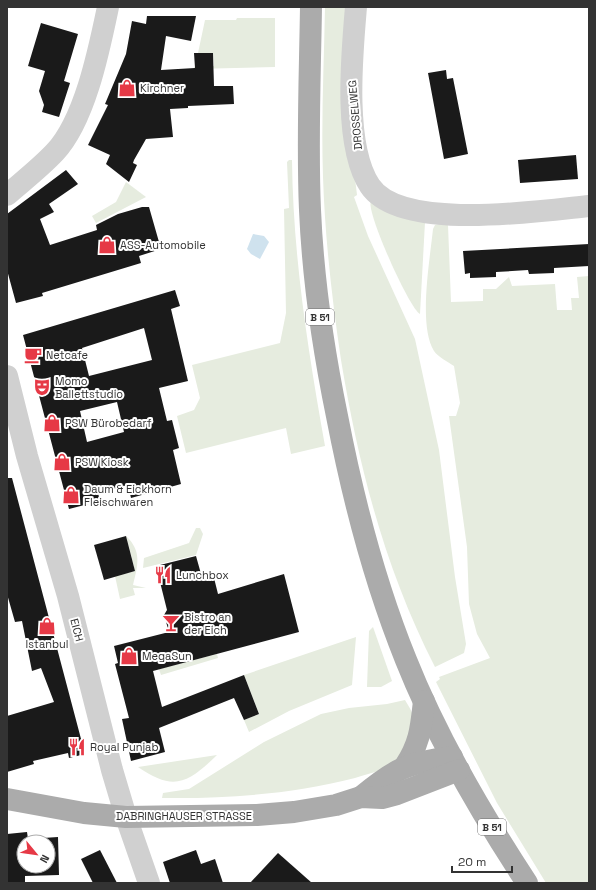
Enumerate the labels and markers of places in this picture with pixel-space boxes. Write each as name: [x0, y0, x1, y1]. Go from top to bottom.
shop icon: Kirchner: [117, 78, 137, 98]
place label: Kirchner: [140, 81, 184, 95]
shop icon: ASS-Automobile: [97, 235, 117, 255]
place label: ASS-Automobile: [120, 238, 206, 252]
cafe icon: Netcafe: [23, 345, 43, 365]
place label: Netcafe: [46, 348, 88, 362]
place label: Momo Ballettstudio: [55, 374, 123, 401]
theatre icon: Momo Ballettstudio: [32, 377, 52, 397]
shop icon: PSW Bürobedarf: [42, 413, 62, 433]
place label: PSW Bürobedarf: [65, 416, 152, 430]
shop icon: PSW Kiosk: [52, 452, 72, 472]
place label: PSW Kiosk: [75, 455, 129, 469]
place label: Daum & Eickhorn Fleischwaren: [84, 482, 172, 509]
shop icon: Daum & Eickhorn Fleischwaren: [61, 485, 81, 505]
restaurant icon: Lunchbox: [153, 565, 173, 585]
place label: Lunchbox: [176, 568, 229, 582]
place label: Bistro an der Eich: [184, 610, 231, 637]
bar icon: Bistro an der Eich: [161, 613, 181, 633]
shop icon: Istanbul: [37, 616, 57, 636]
place label: Istanbul: [26, 637, 68, 651]
shop icon: MegaSun: [119, 646, 139, 666]
place label: MegaSun: [142, 649, 192, 663]
restaurant icon: Royal Punjab: [67, 737, 87, 757]
place label: Royal Punjab: [90, 740, 159, 754]

